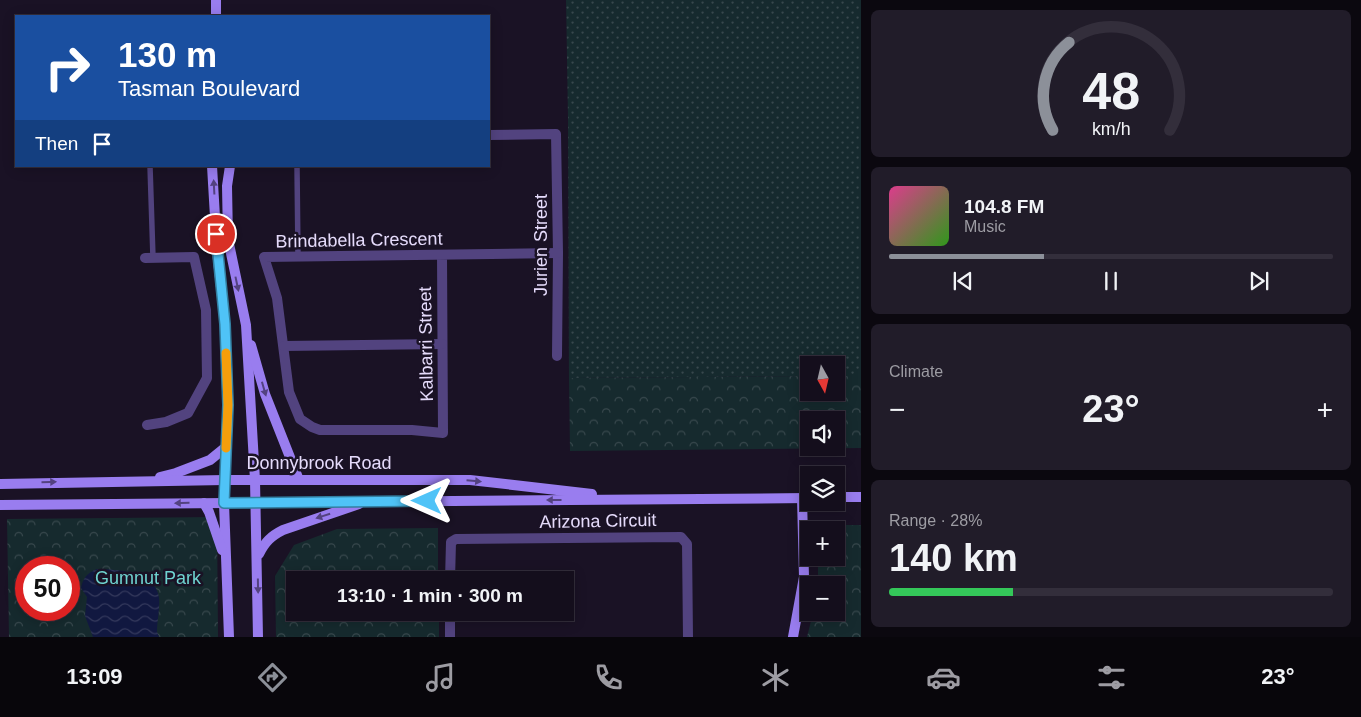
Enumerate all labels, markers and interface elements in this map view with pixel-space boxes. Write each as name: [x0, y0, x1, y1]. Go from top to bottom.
icon: right: [35, 35, 100, 100]
text: 130 m: [118, 35, 217, 74]
text: 48: [1082, 62, 1140, 120]
text: Tasman Boulevard: [118, 76, 300, 101]
text: km/h: [1092, 119, 1130, 139]
icon: arrive: [88, 130, 116, 158]
text: Then: [35, 133, 78, 154]
one-way arrow: [209, 179, 217, 195]
street label: Jurien Street: [531, 194, 551, 296]
text: 104.8 FM: [964, 196, 1044, 217]
pin: [195, 213, 237, 255]
text: Music: [964, 218, 1006, 235]
icon: arrive: [202, 220, 230, 248]
street label: Brindabella Crescent: [275, 229, 443, 251]
icon: previous: [949, 267, 977, 295]
icon: pause: [1097, 267, 1125, 295]
icon: next: [1245, 267, 1273, 295]
one-way arrow: [233, 276, 241, 291]
street label: Kalbarri Street: [415, 286, 437, 402]
north arrow: [800, 356, 845, 401]
map controls: [800, 356, 845, 621]
text: Climate: [889, 363, 943, 380]
one-way arrow: [260, 381, 268, 396]
text: 23°: [1082, 388, 1140, 430]
text: −: [889, 394, 905, 425]
text: +: [1317, 394, 1333, 425]
button: sound: [800, 411, 845, 456]
street label: Donnybrook Road: [246, 453, 392, 473]
button: layers: [800, 466, 845, 511]
position arrow: [400, 474, 452, 526]
one-way arrow: [466, 477, 482, 485]
one-way arrow: [41, 478, 57, 486]
one-way arrow: [546, 496, 562, 504]
one-way arrow: [174, 499, 190, 507]
street label: Arizona Circuit: [539, 510, 657, 532]
one-way arrow: [315, 512, 330, 520]
text: Range · 28%: [889, 512, 982, 529]
button: +: [800, 521, 845, 566]
text: 140 km: [889, 537, 1018, 579]
speed limit sign: 50: [15, 556, 80, 621]
park label: Gumnut Park: [95, 568, 202, 588]
button: −: [800, 576, 845, 621]
one-way arrow: [254, 578, 262, 594]
text: 13:10 · 1 min · 300 m: [337, 585, 523, 606]
icon: directions: [255, 660, 290, 695]
icon: music: [423, 660, 458, 695]
icon: phone: [591, 660, 626, 695]
icon: climate: [758, 660, 793, 695]
icon: car: [926, 660, 961, 695]
icon: filters: [1094, 660, 1129, 695]
text: 13:09: [66, 664, 123, 689]
text: 23°: [1261, 664, 1295, 689]

